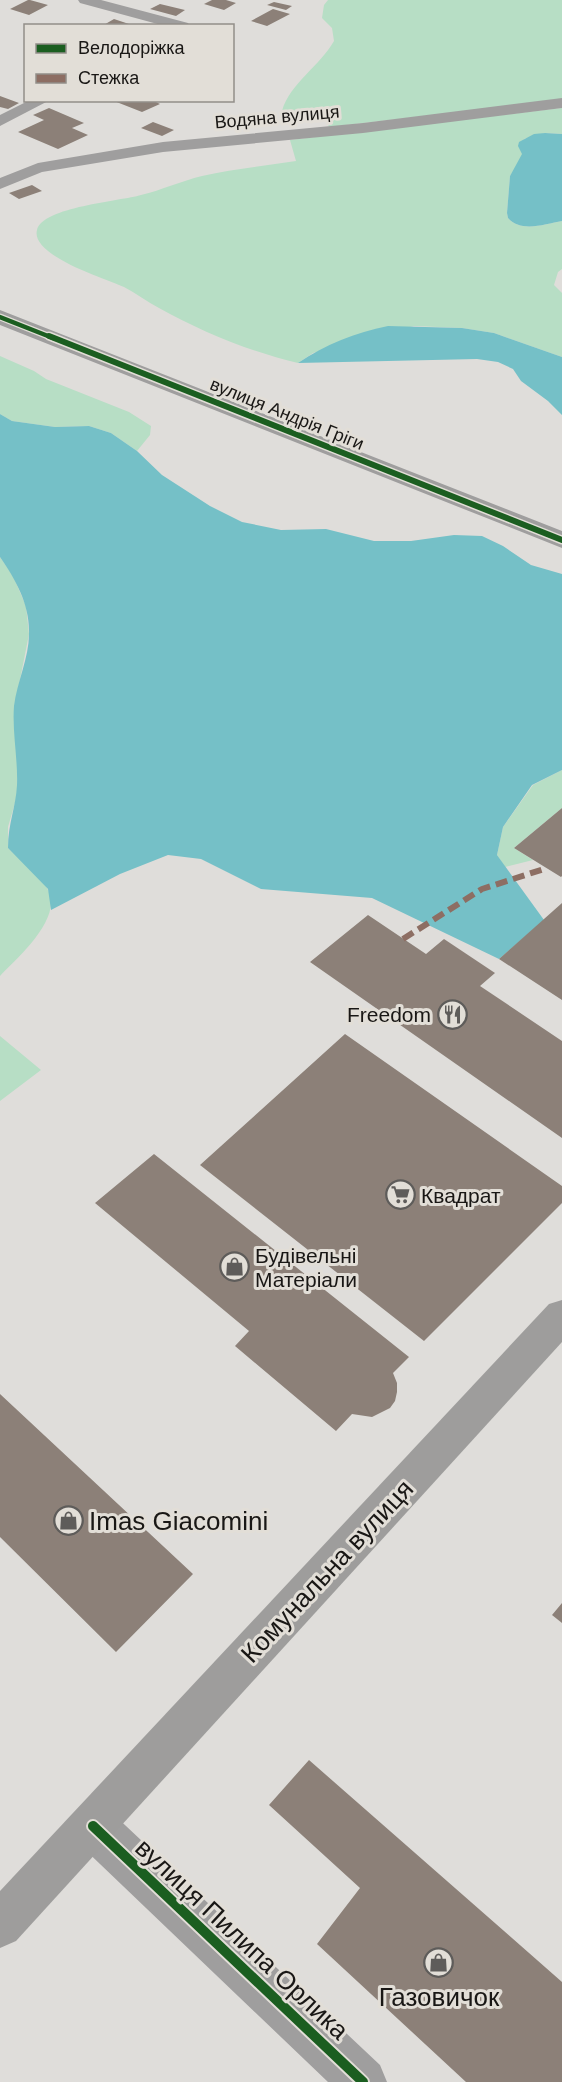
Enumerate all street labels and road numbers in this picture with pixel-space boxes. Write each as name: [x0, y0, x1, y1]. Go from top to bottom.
street label: Водяна вулиця: [214, 102, 340, 132]
street label: вулиця Андрія Гріги: [207, 374, 367, 454]
street label: Комунальна вулиця: [235, 1473, 419, 1669]
street label: вулиця Пилипа Орлика: [129, 1833, 355, 2046]

